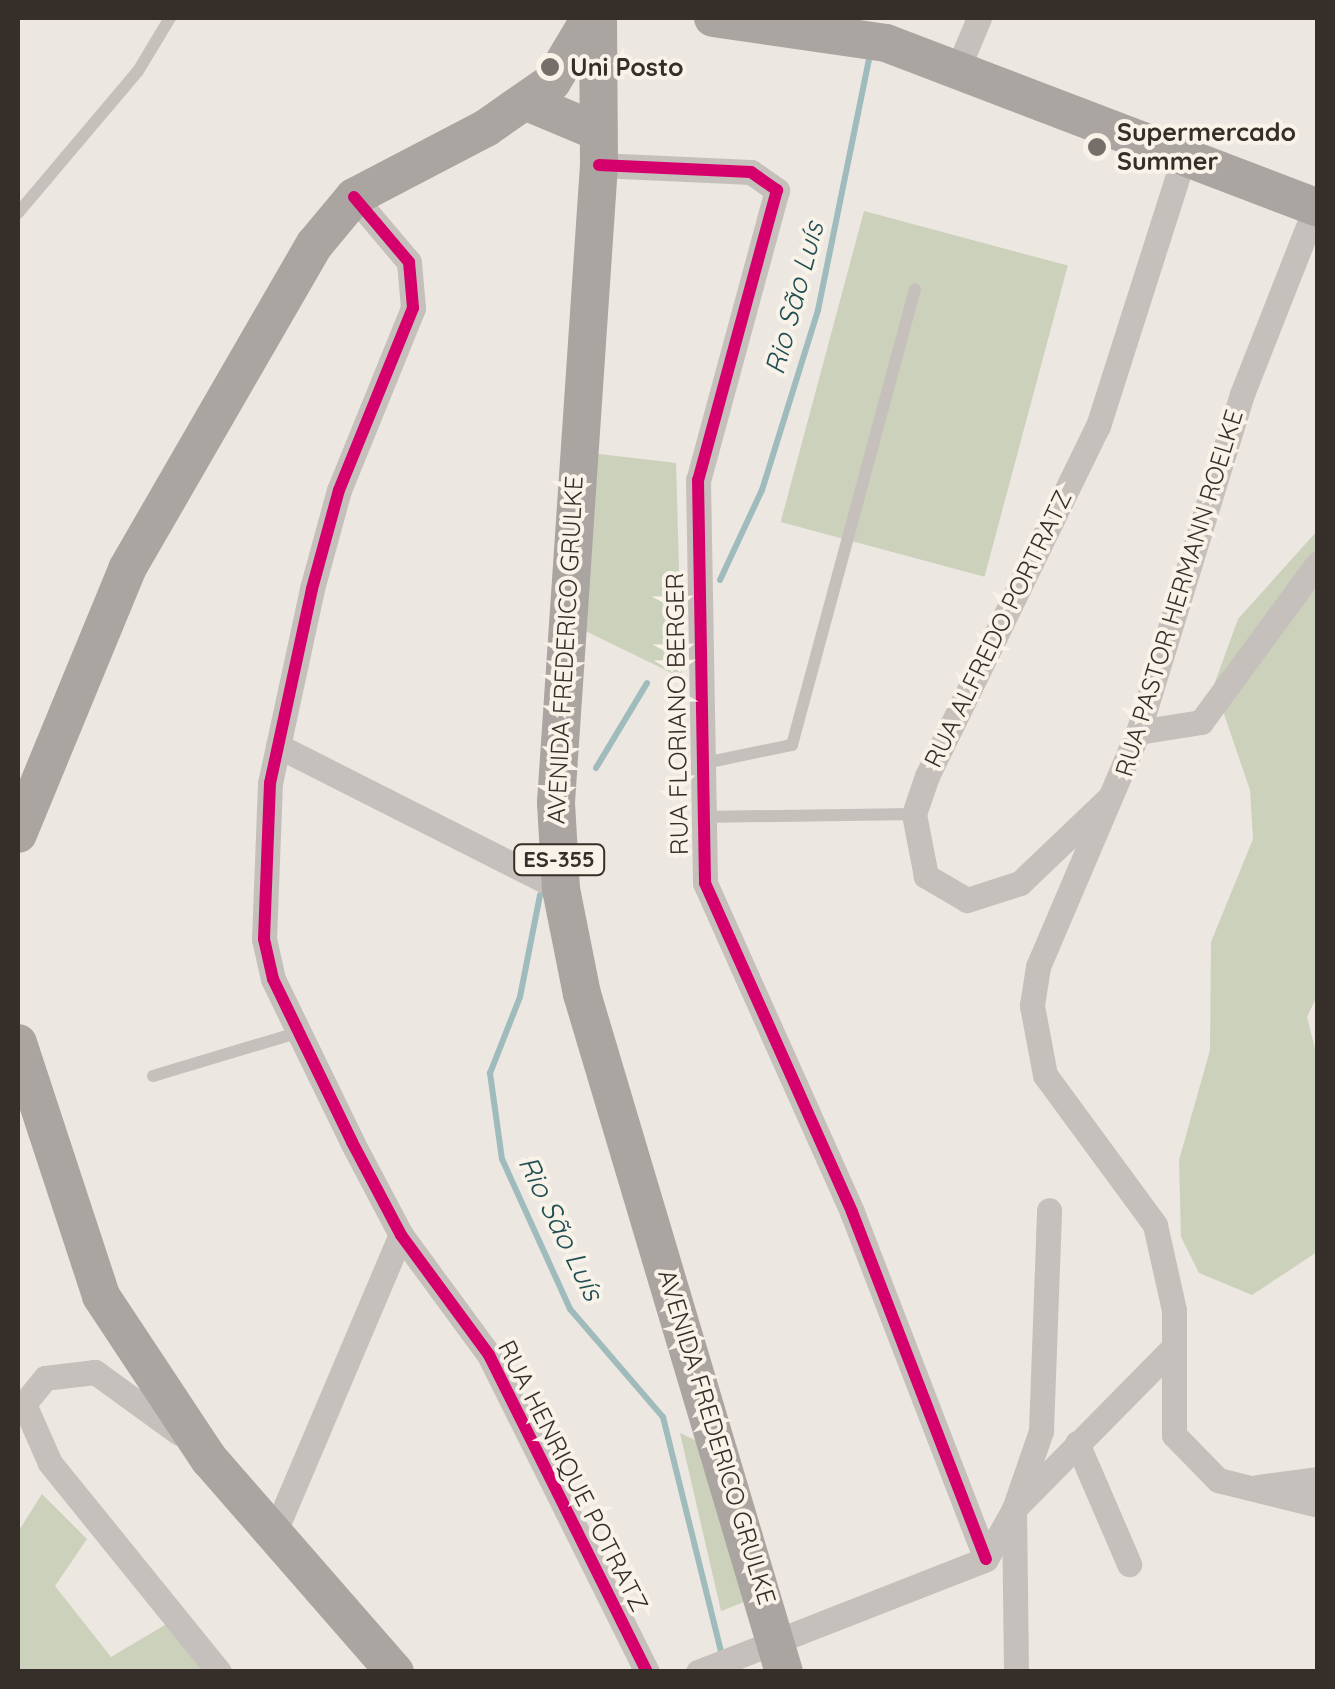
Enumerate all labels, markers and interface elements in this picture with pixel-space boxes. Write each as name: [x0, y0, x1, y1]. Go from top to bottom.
place label: Uni Posto: [570, 52, 684, 82]
marker: Uni Posto: [539, 56, 561, 78]
place label: Supermercado Summer: [1117, 118, 1296, 177]
marker: Supermercado Summer: [1086, 136, 1108, 158]
water label: Rio São Luís: [758, 218, 830, 378]
street label: RUA PASTOR HERMANN ROELKE: [1109, 406, 1249, 780]
street label: AVENIDA FREDERICO GRULKE: [541, 475, 589, 825]
street label: RUA ALFREDO PORTRATZ: [918, 486, 1078, 772]
street label: RUA FLORIANO BERGER: [660, 573, 694, 855]
road number: ES-355: [512, 843, 606, 877]
water label: Rio São Luís: [512, 1150, 610, 1306]
street label: AVENIDA FREDERICO GRULKE: [652, 1266, 782, 1608]
street label: RUA HENRIQUE POTRATZ: [491, 1335, 655, 1617]

